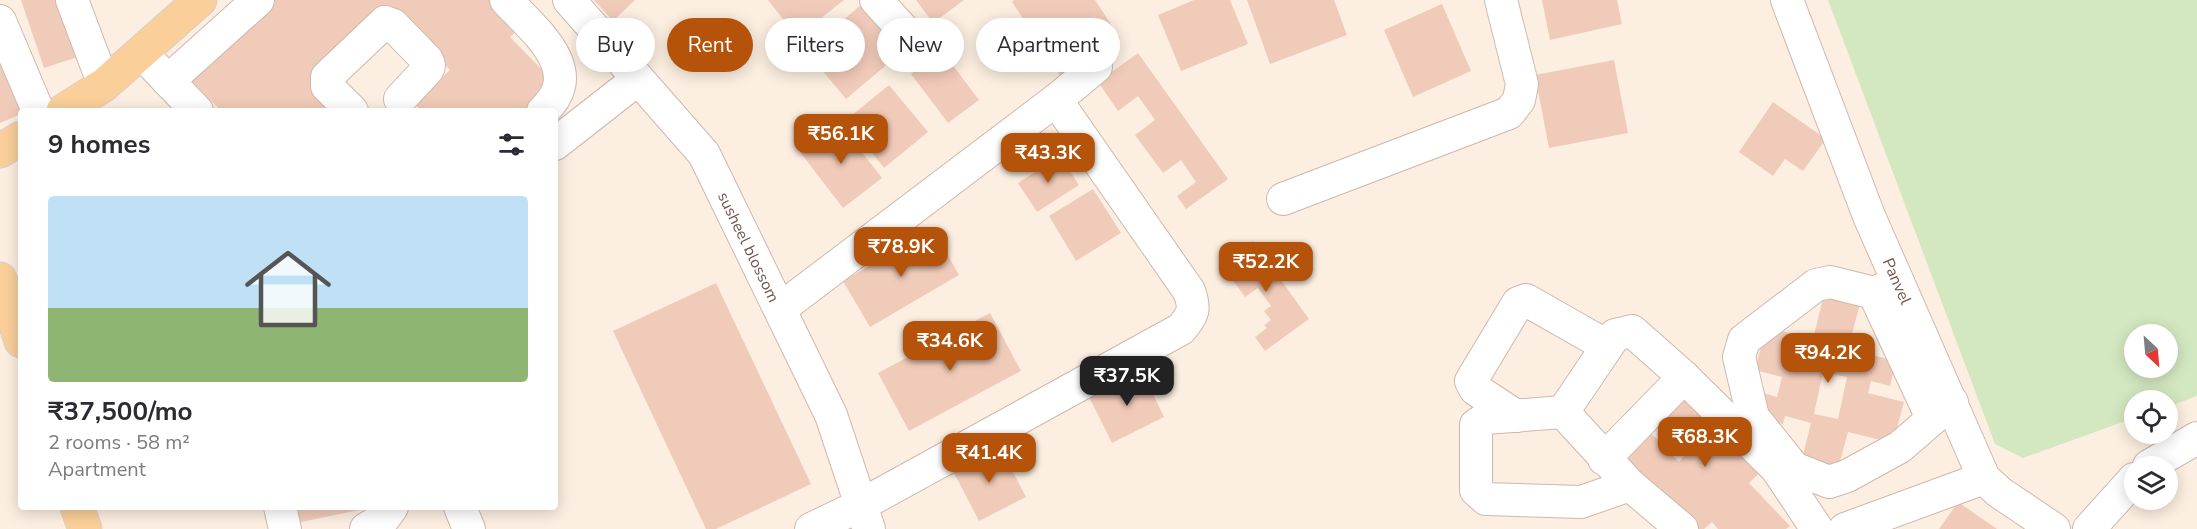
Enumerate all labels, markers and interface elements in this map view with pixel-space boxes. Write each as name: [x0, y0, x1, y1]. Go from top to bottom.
chip: Buy: [576, 18, 655, 72]
chip: Rent: [667, 18, 753, 72]
chip: Filters: [765, 18, 865, 72]
chip: New: [877, 18, 964, 72]
chip: Apartment: [976, 18, 1120, 72]
pin: ₹56.1K: [792, 114, 890, 165]
text: ₹56.1K: [808, 120, 874, 147]
text: 9 homes: [48, 127, 150, 162]
icon: filters: [495, 128, 528, 161]
pin: ₹43.3K: [999, 133, 1097, 184]
text: ₹43.3K: [1015, 139, 1081, 166]
street label: susheel blossom: [712, 188, 784, 306]
pin: ₹78.9K: [852, 227, 950, 278]
text: ₹78.9K: [868, 233, 934, 260]
icon: home: [234, 235, 342, 343]
pin: ₹52.2K: [1217, 242, 1315, 293]
text: ₹52.2K: [1233, 248, 1299, 275]
street label: Panvel: [1877, 255, 1917, 308]
pin: ₹34.6K: [901, 321, 999, 372]
north arrow: [2124, 324, 2178, 378]
map controls: [2124, 324, 2178, 510]
text: ₹34.6K: [917, 327, 983, 354]
pin: ₹94.2K: [1779, 333, 1877, 384]
text: ₹94.2K: [1795, 339, 1861, 366]
pin: ₹37.5K: [1078, 356, 1176, 407]
text: ₹37.5K: [1094, 362, 1160, 389]
button: locate: [2124, 390, 2178, 444]
text: ₹37,500/mo: [48, 394, 192, 429]
pin: ₹68.3K: [1656, 417, 1754, 468]
text: ₹68.3K: [1672, 423, 1738, 450]
text: 2 rooms · 58 m²: [48, 429, 190, 456]
pin: ₹41.4K: [940, 433, 1038, 484]
text: ₹41.4K: [956, 439, 1022, 466]
text: Apartment: [48, 456, 146, 483]
button: layers: [2124, 456, 2178, 510]

